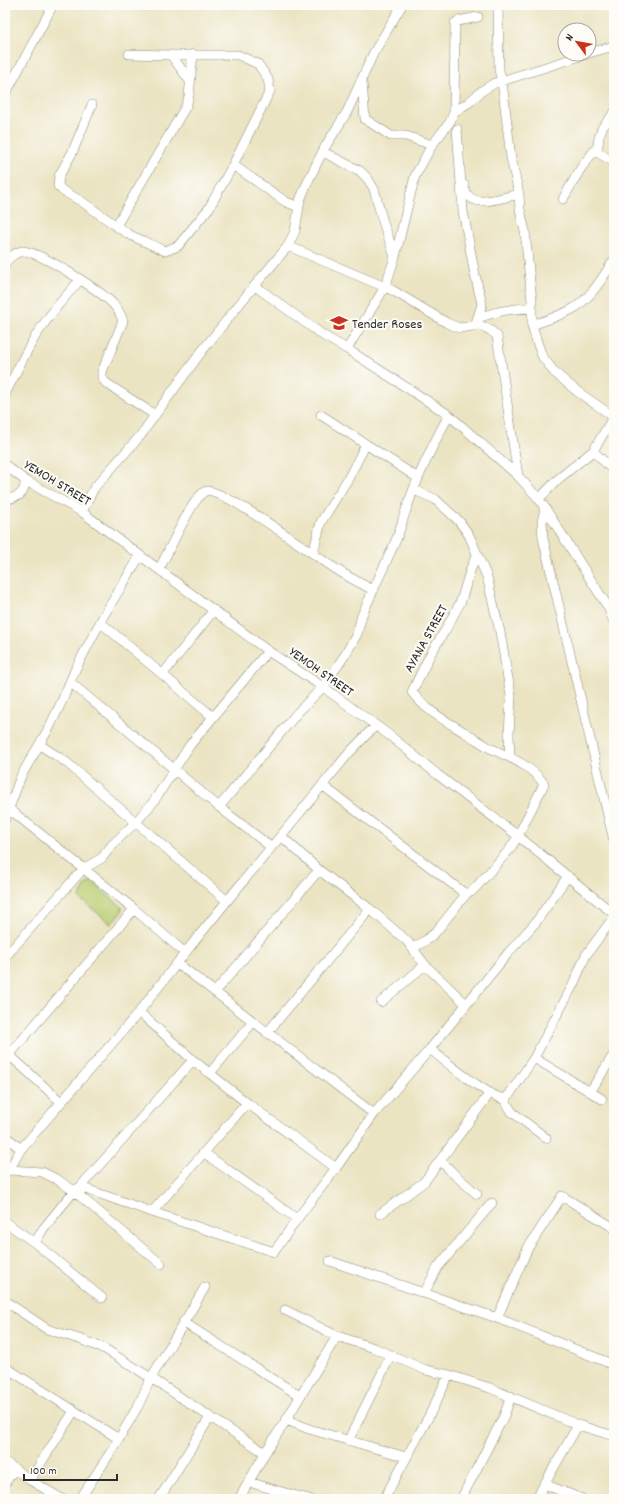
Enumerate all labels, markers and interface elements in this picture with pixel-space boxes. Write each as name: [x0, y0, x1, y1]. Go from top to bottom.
north arrow: [557, 22, 597, 62]
text: N: [562, 31, 579, 44]
school or university icon: Tender Roses: [329, 313, 349, 333]
place label: Tender Roses: [352, 315, 422, 335]
street label: YEMOH STREET: [20, 456, 95, 512]
street label: AYANA STREET: [400, 601, 454, 677]
street label: YEMOH STREET: [284, 643, 358, 703]
scale bar: [24, 1456, 117, 1482]
text: 100 m: [30, 1463, 57, 1480]

